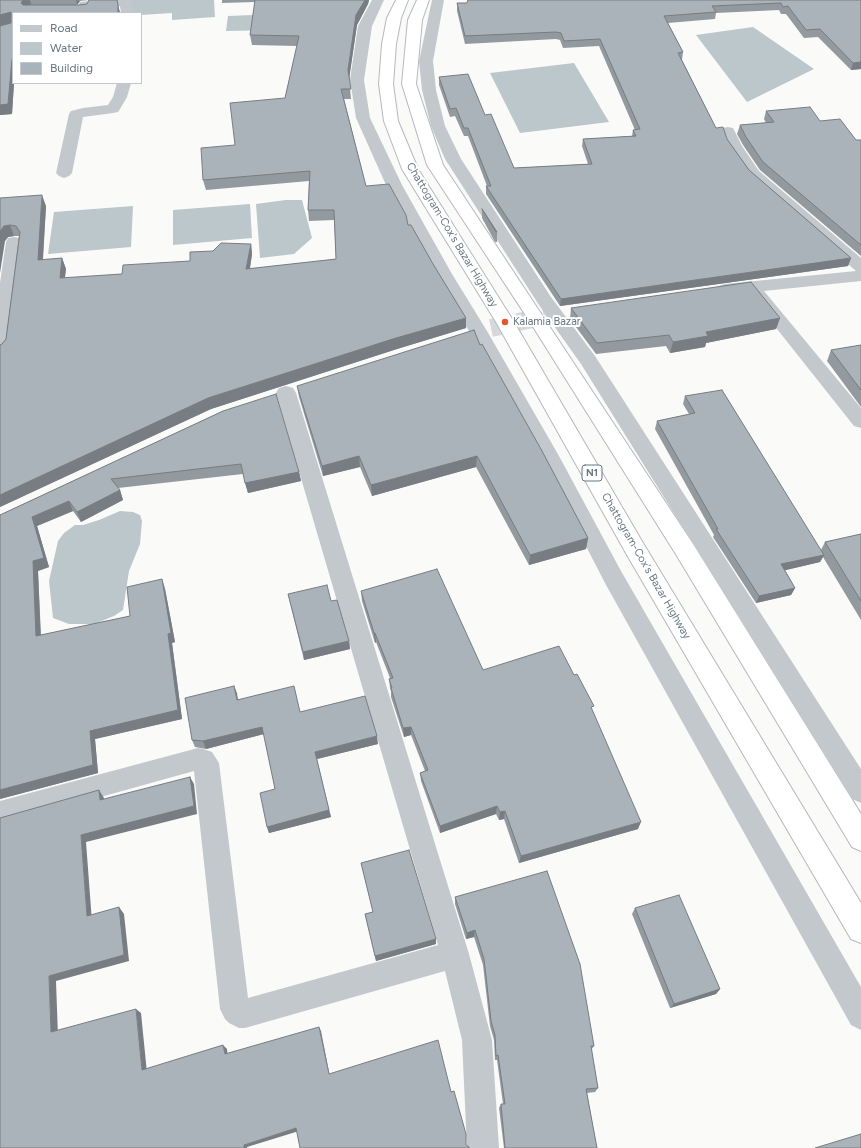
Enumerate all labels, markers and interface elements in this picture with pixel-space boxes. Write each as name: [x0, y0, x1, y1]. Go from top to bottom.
legend: [12, 12, 142, 84]
text: Road: [50, 21, 78, 35]
text: Water: [50, 41, 82, 55]
text: Building: [50, 61, 93, 75]
street label: Chattogram-Cox's Bazar Highway: [403, 160, 501, 310]
place label: Kalamia Bazar: [513, 315, 581, 329]
marker: Kalamia Bazar: [500, 317, 510, 327]
road number: N1: [582, 465, 602, 481]
street label: Chattogram-Cox's Bazar Highway: [599, 491, 693, 641]

